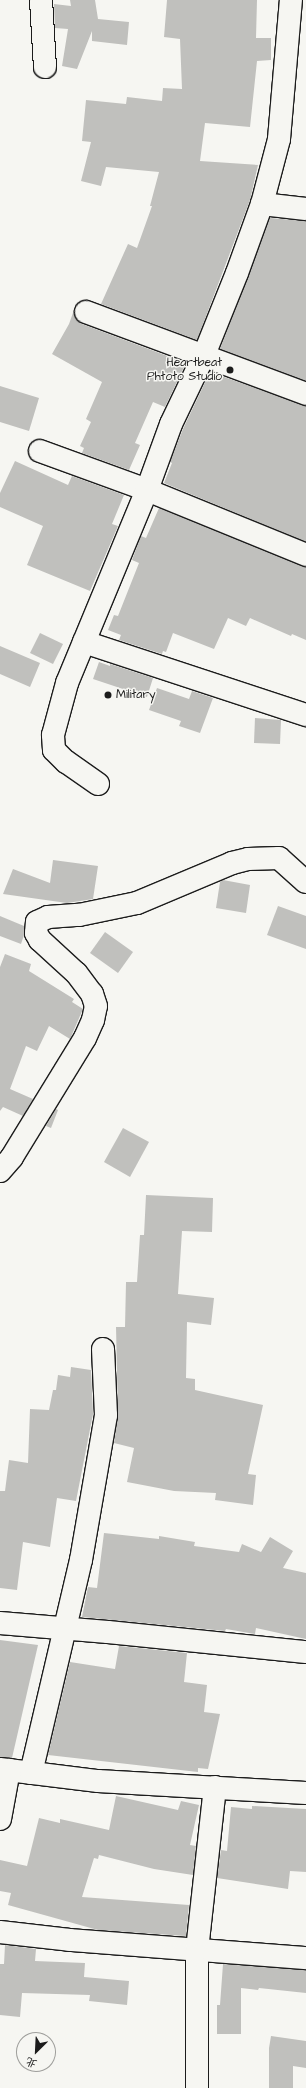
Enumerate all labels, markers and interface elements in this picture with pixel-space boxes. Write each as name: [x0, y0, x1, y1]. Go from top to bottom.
place label: Heartbeat Phtoto Studio: [147, 356, 222, 384]
marker: Heartbeat Phtoto Studio: [225, 365, 235, 375]
place label: Military: [116, 688, 156, 702]
marker: Military: [103, 690, 113, 700]
north arrow: [16, 2032, 56, 2072]
text: 北: [23, 2053, 39, 2072]

